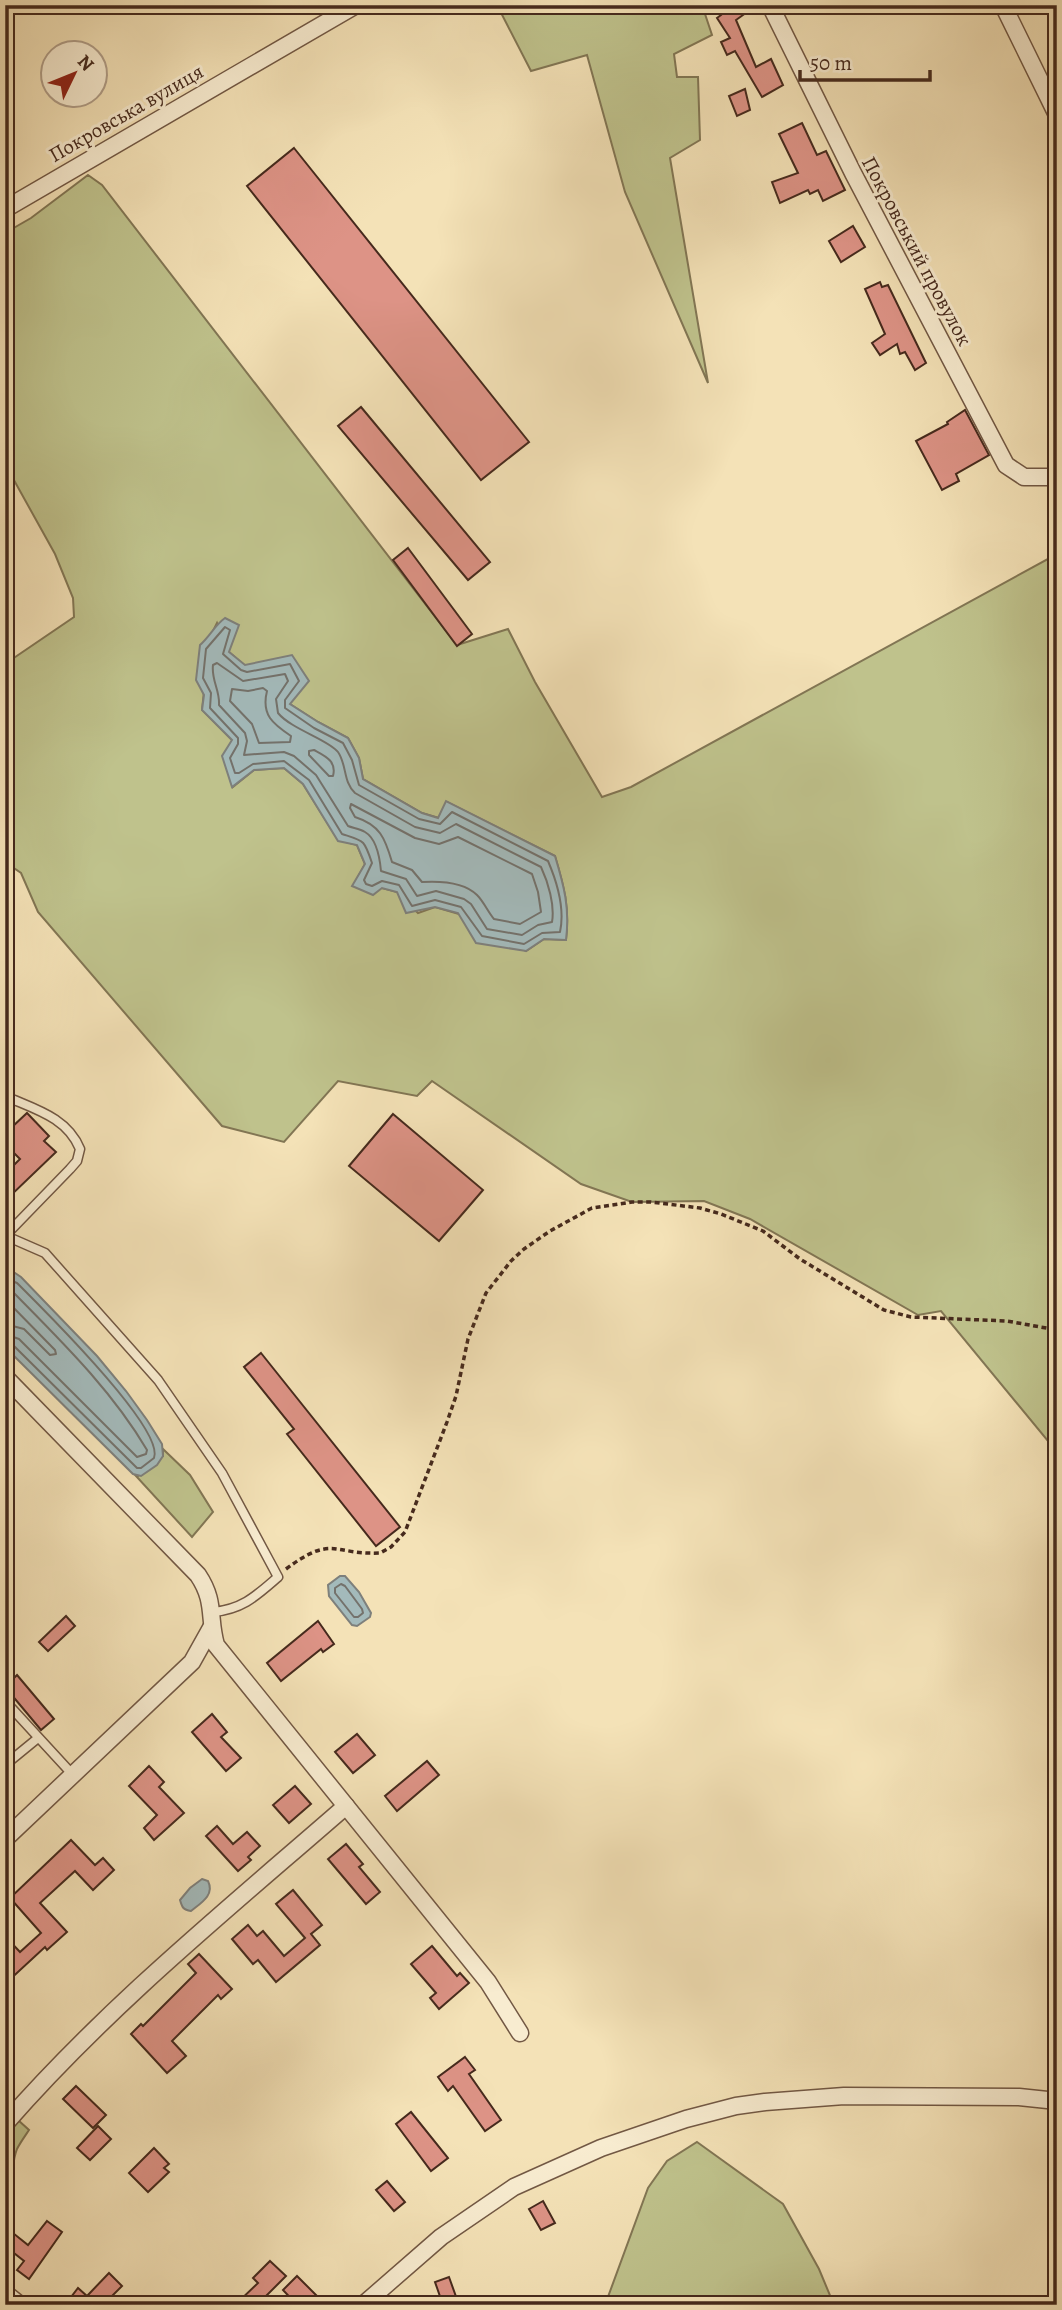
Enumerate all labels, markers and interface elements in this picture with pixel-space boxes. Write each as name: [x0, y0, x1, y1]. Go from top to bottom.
north arrow: [38, 38, 108, 108]
scale bar: [800, 38, 929, 82]
text: N: [71, 49, 100, 77]
text: 50 m: [810, 49, 852, 77]
street label: Покровська вулиця: [44, 57, 208, 169]
street label: Покровський провулок: [855, 151, 979, 351]

